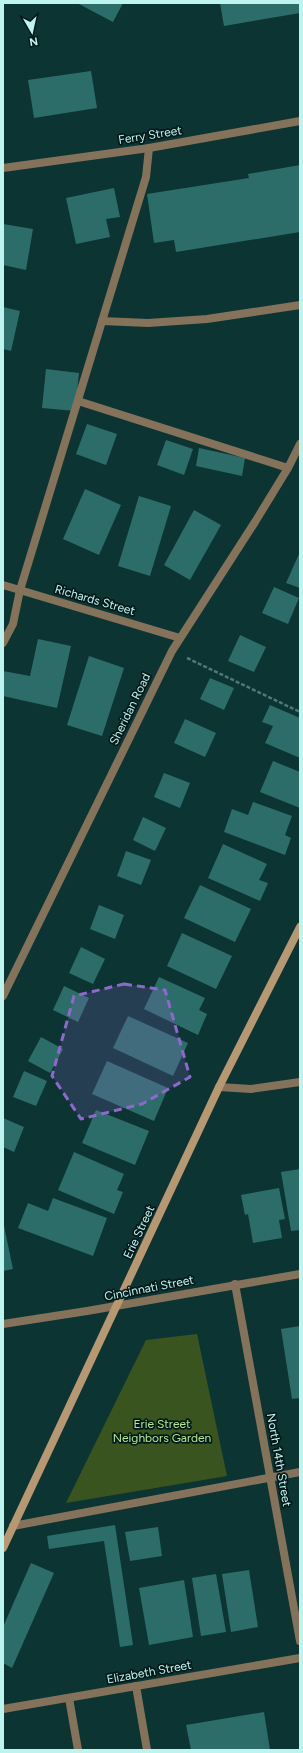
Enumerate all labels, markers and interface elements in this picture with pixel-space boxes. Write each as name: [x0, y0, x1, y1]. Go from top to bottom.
north arrow: [12, 12, 52, 52]
text: N: [28, 34, 39, 48]
street label: Ferry Street: [117, 123, 183, 147]
street label: Richards Street: [53, 582, 137, 618]
street label: Sheridan Road: [107, 671, 153, 747]
street label: Erie Street: [121, 1203, 158, 1261]
street label: Cincinnati Street: [103, 1272, 195, 1304]
street label: North 14th Street: [264, 1412, 294, 1508]
park label: Erie Street Neighbors Garden: [113, 1417, 212, 1445]
street label: Elizabeth Street: [105, 1658, 193, 1686]

